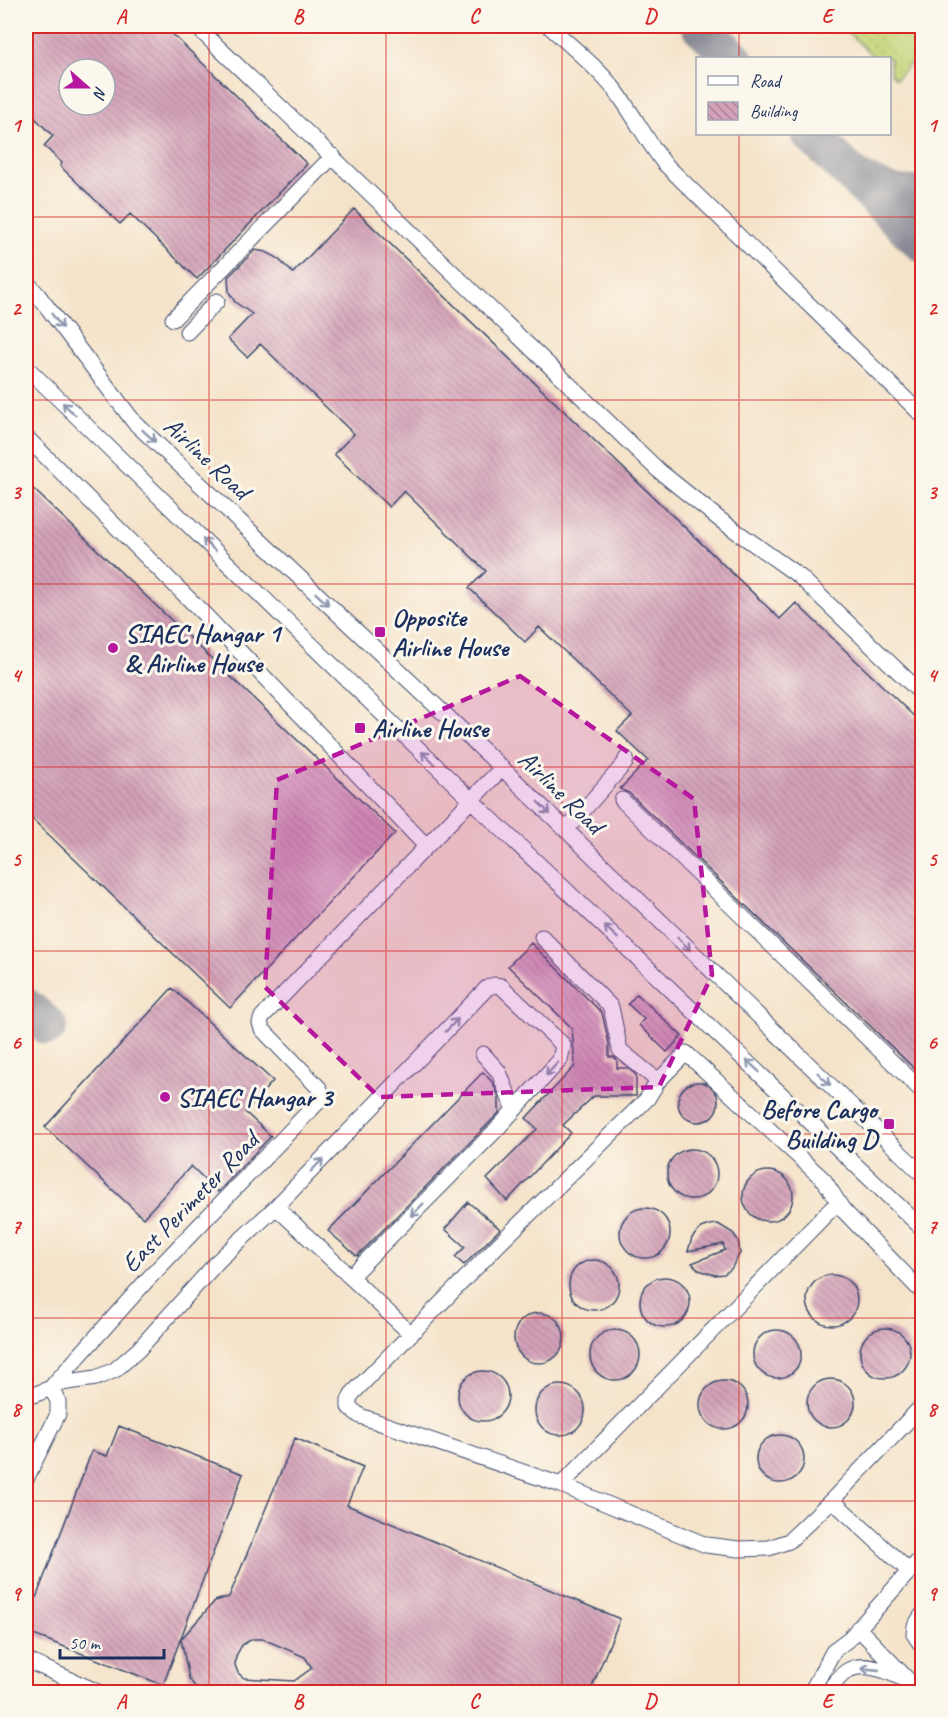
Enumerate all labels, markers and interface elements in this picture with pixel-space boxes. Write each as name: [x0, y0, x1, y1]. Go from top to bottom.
text: A: [116, 4, 128, 29]
text: B: [293, 4, 305, 29]
text: C: [469, 4, 481, 29]
text: D: [644, 4, 658, 29]
text: E: [822, 4, 836, 29]
north arrow: [57, 57, 117, 117]
legend: [696, 57, 891, 135]
text: Road: [750, 70, 783, 92]
text: N: [88, 84, 111, 103]
text: Building: [750, 100, 799, 122]
text: 1: [12, 113, 23, 138]
text: 1: [928, 113, 939, 138]
text: 2: [12, 296, 23, 321]
text: 2: [928, 296, 939, 321]
one-way arrow: [51, 312, 64, 328]
one-way arrow: [62, 402, 77, 417]
street label: Airline Road: [157, 410, 260, 509]
one-way arrow: [141, 429, 156, 443]
text: 3: [12, 480, 23, 505]
text: 3: [928, 480, 939, 505]
one-way arrow: [202, 538, 217, 552]
one-way arrow: [315, 592, 330, 606]
place label: Opposite Airline House: [392, 601, 510, 664]
place label: SIAEC Hangar 1 & Airline House: [125, 617, 283, 680]
marker: Opposite Airline House: [373, 625, 387, 639]
marker: SIAEC Hangar 1 & Airline House: [106, 641, 120, 655]
text: 4: [12, 663, 24, 688]
text: 4: [928, 663, 940, 688]
place label: Airline House: [372, 712, 490, 745]
marker: Airline House: [353, 721, 367, 735]
street label: Airline Road: [511, 743, 613, 843]
one-way arrow: [421, 751, 436, 766]
one-way arrow: [536, 801, 551, 816]
text: 5: [12, 847, 23, 872]
text: 5: [928, 847, 939, 872]
one-way arrow: [604, 926, 619, 940]
one-way arrow: [676, 937, 691, 951]
one-way arrow: [445, 1017, 459, 1032]
text: 6: [11, 1030, 22, 1055]
text: 6: [927, 1030, 938, 1055]
one-way arrow: [745, 1059, 760, 1074]
one-way arrow: [544, 1062, 559, 1077]
one-way arrow: [817, 1072, 832, 1087]
place label: SIAEC Hangar 3: [177, 1081, 334, 1114]
marker: SIAEC Hangar 3: [158, 1090, 172, 1104]
place label: Before Cargo Building D: [761, 1093, 880, 1156]
marker: Before Cargo Building D: [882, 1117, 896, 1131]
street label: East Perimeter Road: [114, 1122, 268, 1280]
one-way arrow: [309, 1158, 324, 1173]
one-way arrow: [409, 1202, 424, 1217]
text: 7: [12, 1214, 23, 1239]
text: 7: [928, 1214, 939, 1239]
text: 8: [12, 1397, 24, 1422]
text: 8: [928, 1397, 940, 1422]
text: 9: [12, 1581, 23, 1606]
text: 9: [928, 1581, 939, 1606]
scale bar: [60, 1622, 164, 1660]
text: 50 m: [69, 1632, 102, 1654]
one-way arrow: [861, 1663, 881, 1674]
text: A: [116, 1689, 128, 1714]
text: B: [293, 1689, 305, 1714]
text: C: [469, 1689, 481, 1714]
text: D: [644, 1689, 658, 1714]
text: E: [822, 1689, 836, 1714]

